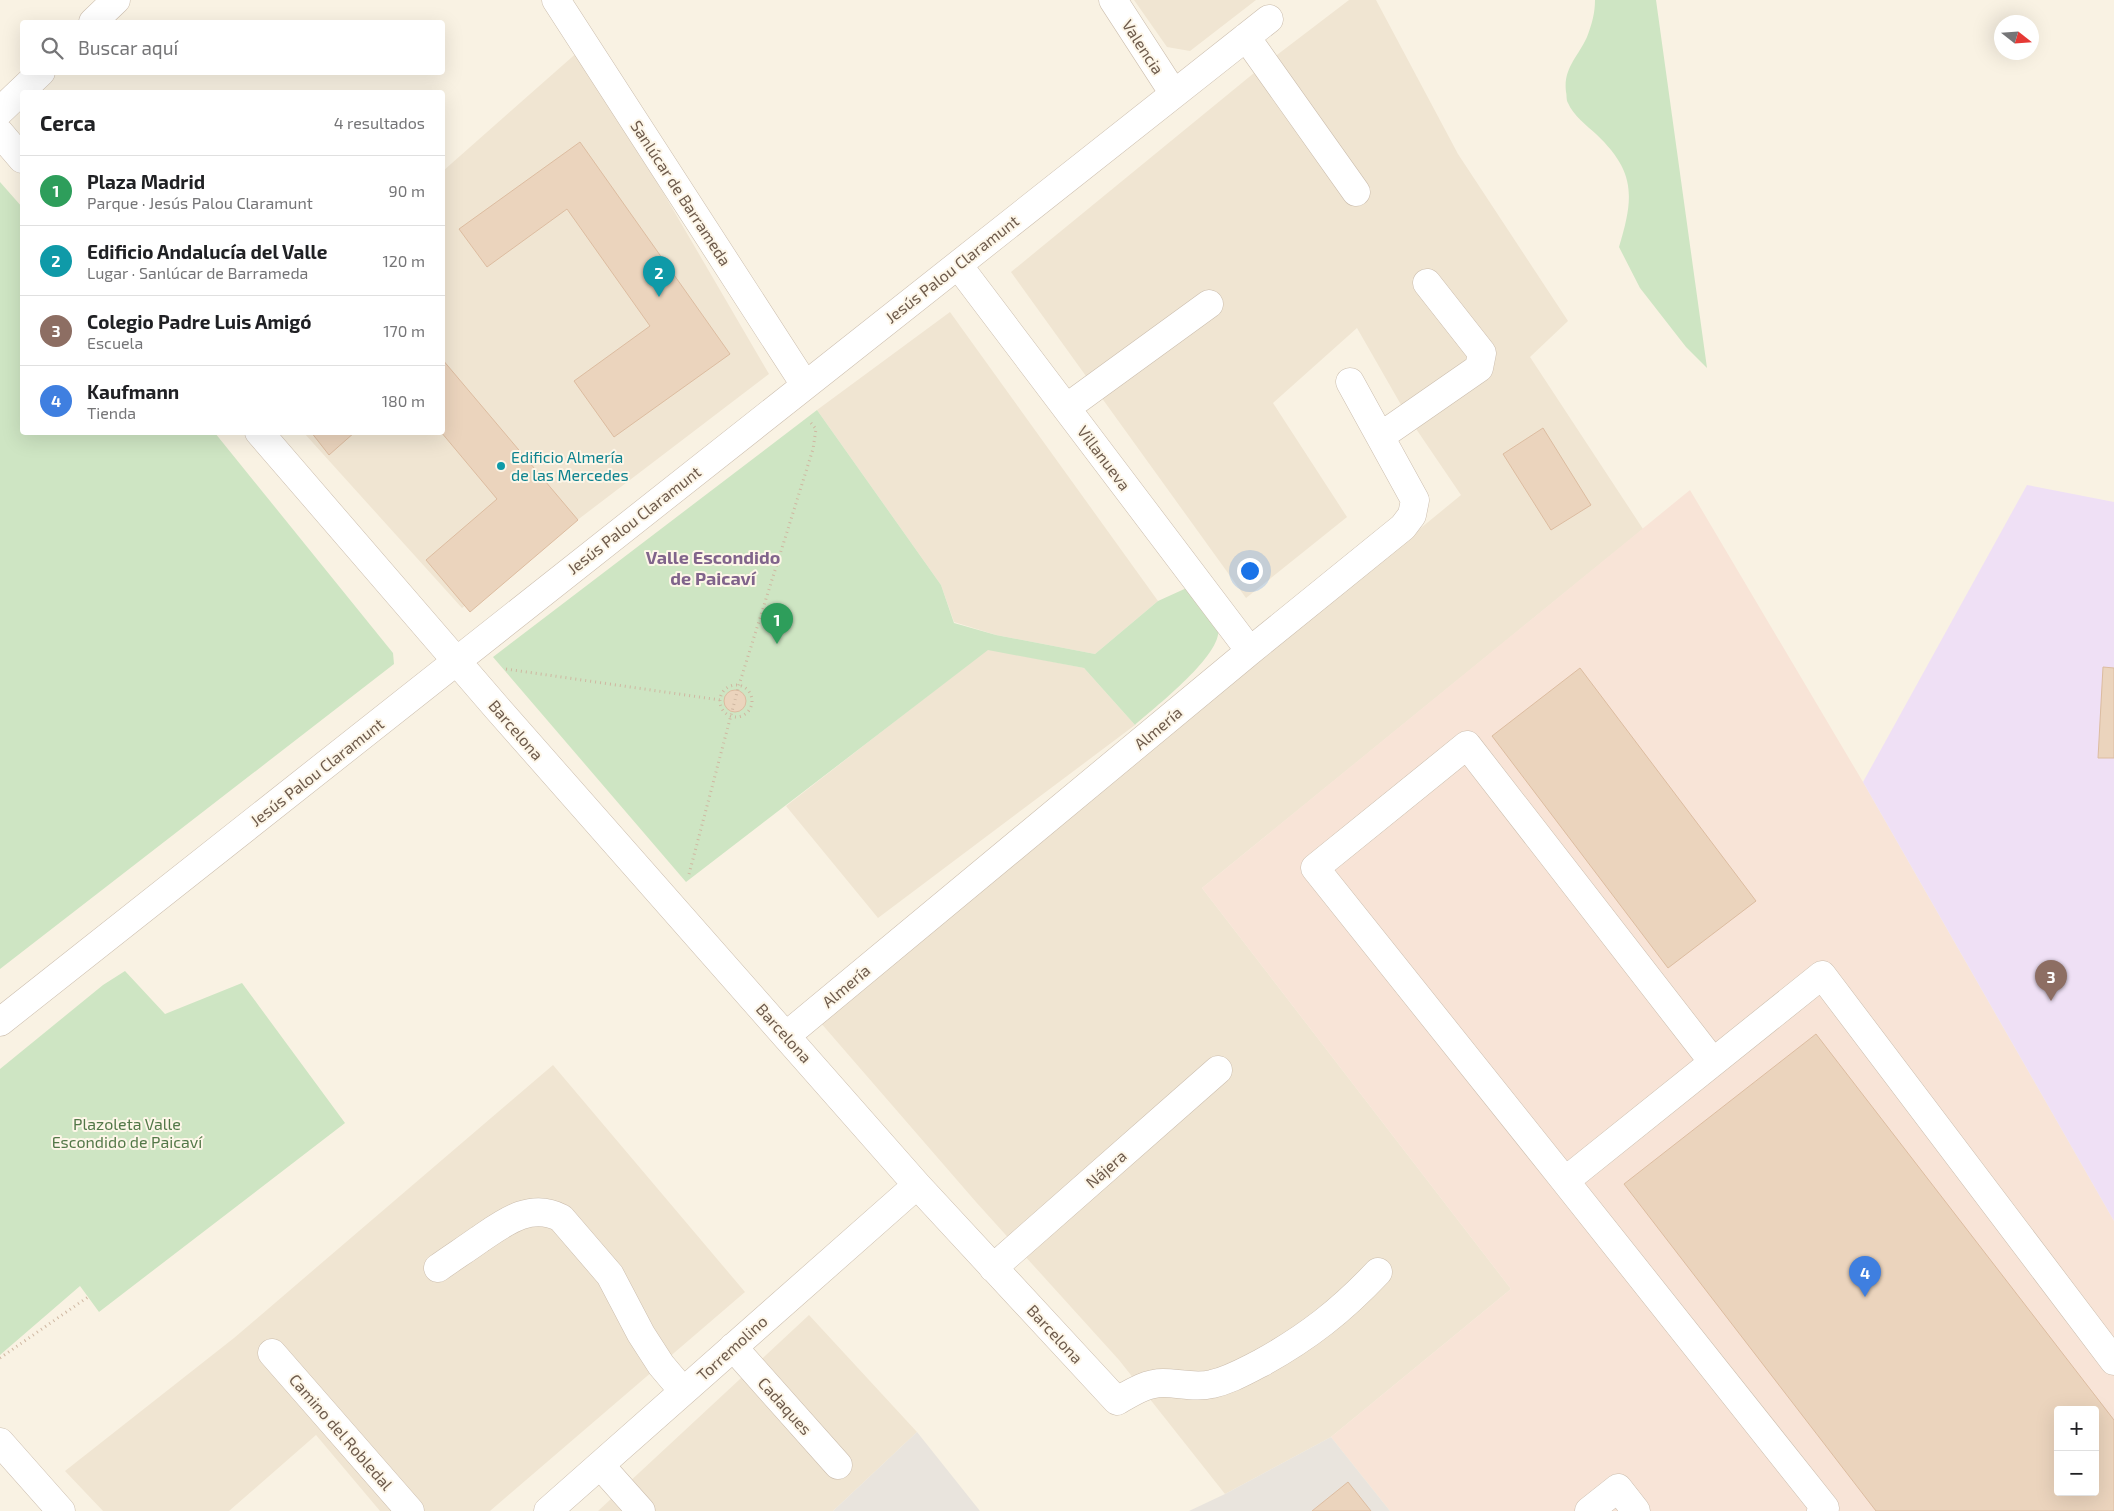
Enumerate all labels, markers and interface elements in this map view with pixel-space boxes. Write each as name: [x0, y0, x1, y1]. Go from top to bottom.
north arrow: [1994, 15, 2039, 60]
street label: Valencia: [1119, 16, 1168, 78]
search box: [20, 20, 445, 75]
icon: search: [38, 34, 66, 62]
text: Buscar aquí: [78, 36, 178, 59]
text: Cerca: [40, 110, 96, 135]
text: 4 resultados: [334, 113, 425, 132]
street label: Sanlúcar de Barrameda: [627, 117, 736, 269]
text: Plaza Madrid: [87, 170, 205, 193]
text: 1: [53, 181, 59, 200]
text: 90 m: [389, 181, 425, 200]
text: Parque · Jesús Palou Claramunt: [87, 193, 313, 212]
street label: Jesús Palou Claramunt: [881, 211, 1022, 327]
text: Edificio Andalucía del Valle: [87, 240, 328, 263]
text: 2: [51, 251, 61, 270]
text: 120 m: [382, 251, 425, 270]
pin: 2: [643, 256, 675, 297]
text: Lugar · Sanlúcar de Barrameda: [87, 263, 308, 282]
text: Colegio Padre Luis Amigó: [87, 310, 312, 333]
text: 3: [51, 321, 61, 340]
text: 170 m: [383, 321, 425, 340]
text: Escuela: [87, 333, 143, 352]
text: Kaufmann: [87, 380, 179, 403]
text: 4: [51, 391, 61, 410]
text: 180 m: [382, 391, 425, 410]
text: Tienda: [87, 403, 136, 422]
street label: Villanueva: [1074, 422, 1135, 494]
place label: Edificio Almería de las Mercedes: [511, 447, 629, 484]
marker: Edificio Almería de las Mercedes: [495, 460, 507, 472]
street label: Jesús Palou Claramunt: [563, 462, 704, 578]
district label: Valle Escondido de Paicaví: [646, 546, 780, 589]
your location: [1237, 558, 1263, 584]
pin: 1: [761, 603, 793, 644]
street label: Barcelona: [485, 696, 548, 763]
street label: Almería: [1130, 702, 1185, 753]
street label: Jesús Palou Claramunt: [246, 714, 387, 830]
street label: Almería: [818, 960, 873, 1011]
pin: 3: [2035, 960, 2067, 1001]
street label: Barcelona: [753, 999, 816, 1066]
park label: Plazoleta Valle Escondido de Paicaví: [52, 1114, 203, 1151]
street label: Nájera: [1081, 1146, 1131, 1192]
pin: 4: [1849, 1256, 1881, 1297]
street label: Barcelona: [1023, 1300, 1087, 1367]
street label: Torremolino: [693, 1311, 771, 1384]
street label: Camino del Robledal: [286, 1370, 397, 1494]
street label: Cadaques: [755, 1373, 816, 1438]
map controls: [2054, 1406, 2099, 1496]
button: +: [2054, 1406, 2099, 1451]
button: −: [2054, 1451, 2099, 1496]

